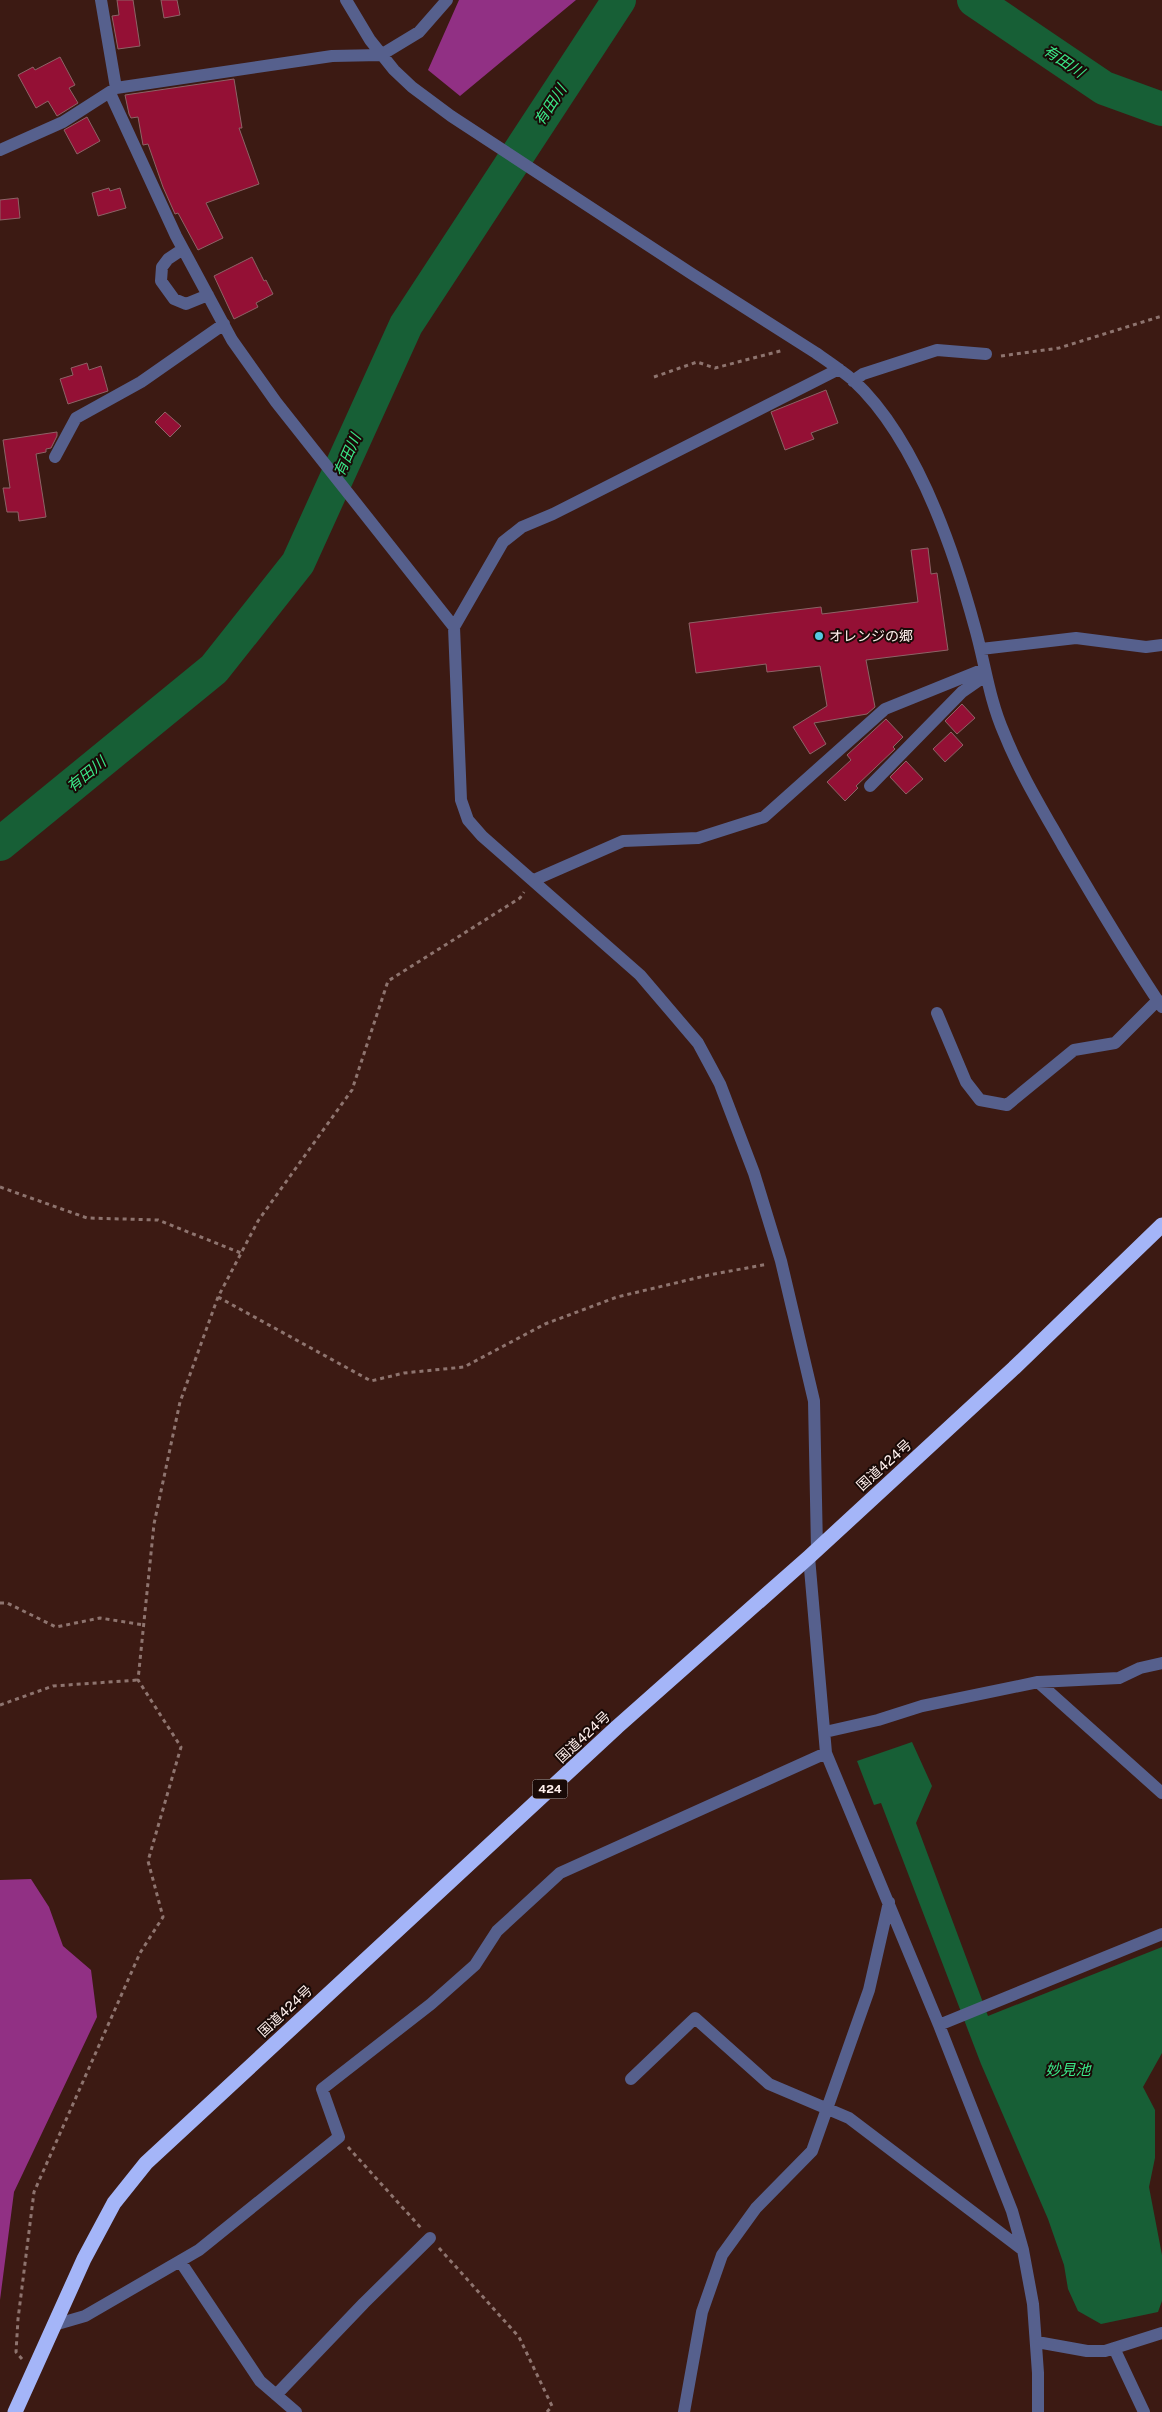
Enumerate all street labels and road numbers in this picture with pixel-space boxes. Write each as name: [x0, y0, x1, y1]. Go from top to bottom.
street label: 国道424号: [853, 1436, 915, 1494]
street label: 国道424号: [553, 1708, 613, 1766]
road number: 424: [532, 1780, 568, 1798]
street label: 国道424号: [255, 1982, 315, 2040]

